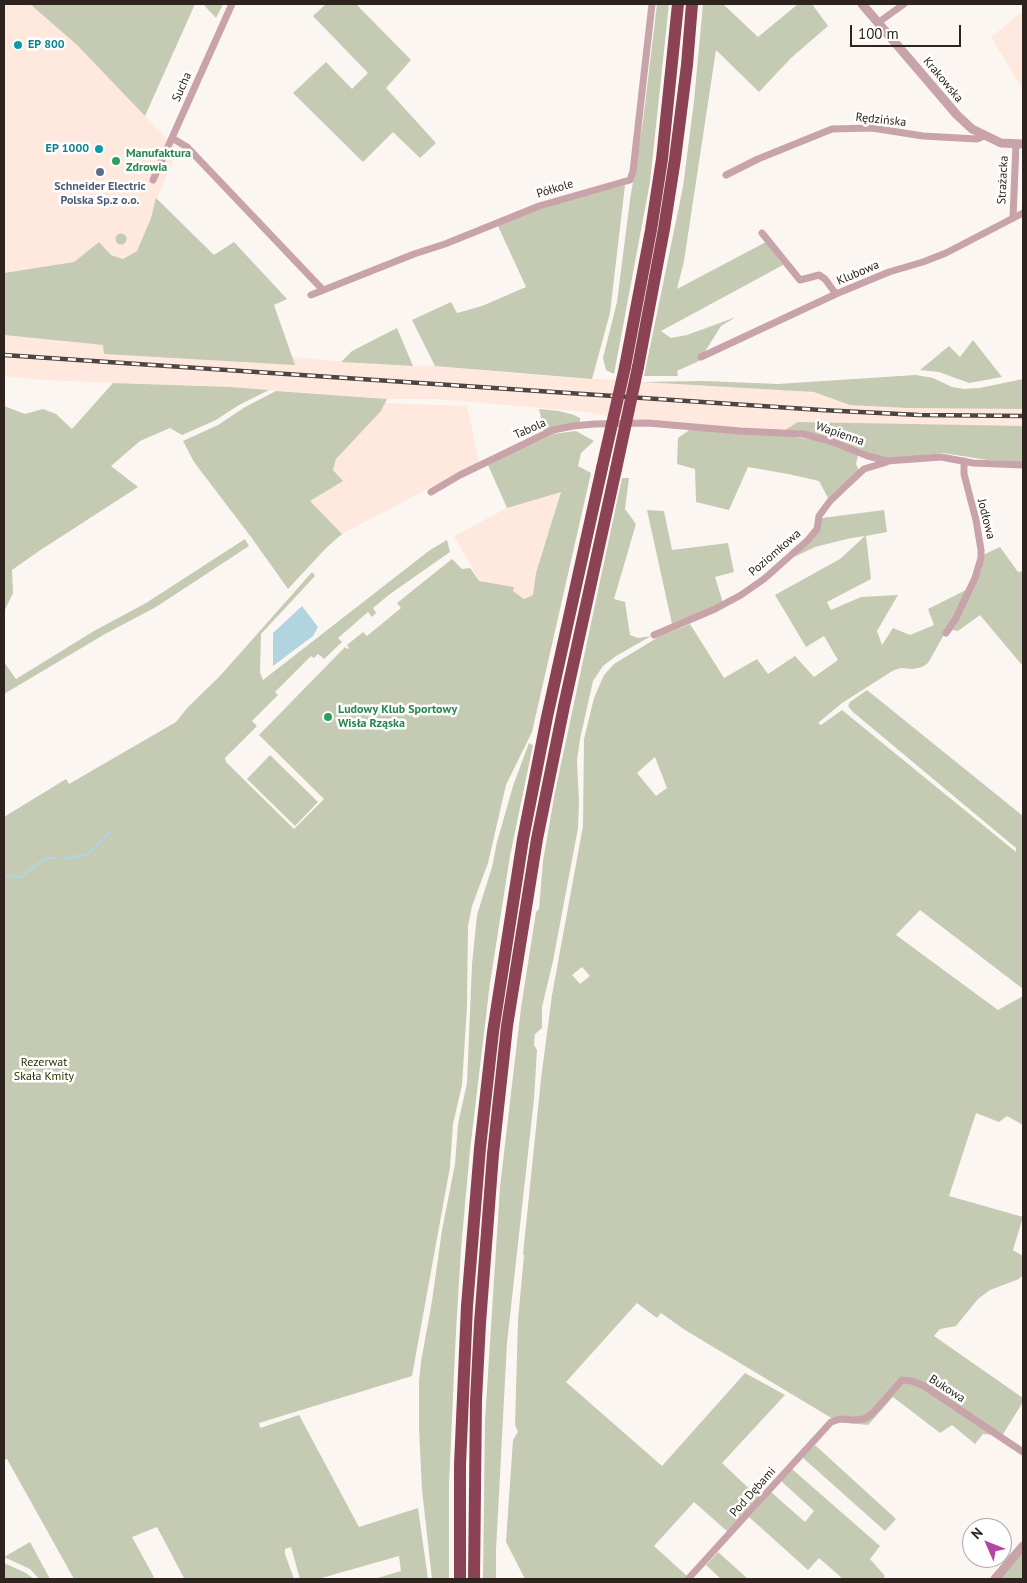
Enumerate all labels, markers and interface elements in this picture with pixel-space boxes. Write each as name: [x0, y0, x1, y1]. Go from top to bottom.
scale bar: [852, 15, 963, 47]
text: 100 m: [858, 24, 899, 43]
place label: EP 800: [28, 38, 65, 52]
marker: EP 800: [12, 39, 24, 51]
street label: Krakowska: [920, 55, 966, 105]
street label: Sucha: [169, 70, 195, 104]
street label: Rędzińska: [855, 110, 907, 130]
place label: EP 1000: [46, 142, 89, 156]
marker: EP 1000: [93, 143, 105, 155]
place label: Manufaktura Zdrowia: [126, 147, 191, 175]
marker: Manufaktura Zdrowia: [110, 155, 122, 167]
street label: Strażacka: [995, 155, 1011, 205]
marker: Schneider Electric Polska Sp.z o.o.: [94, 166, 106, 178]
street label: Półkole: [535, 177, 575, 201]
place label: Schneider Electric Polska Sp.z o.o.: [54, 180, 146, 208]
street label: Klubowa: [835, 258, 881, 288]
street label: Tabola: [512, 416, 548, 442]
street label: Wapienna: [814, 419, 866, 449]
street label: Jodłowa: [974, 497, 998, 541]
street label: Poziomkowa: [746, 527, 804, 579]
place label: Ludowy Klub Sportowy Wisła Rząska: [338, 703, 457, 731]
marker: Ludowy Klub Sportowy Wisła Rząska: [322, 711, 334, 723]
park label: Rezerwat Skała Kmity: [14, 1056, 74, 1084]
street label: Bukowa: [926, 1372, 968, 1406]
street label: Pod Dębami: [727, 1464, 779, 1520]
north arrow: [962, 1518, 1012, 1568]
text: N: [967, 1524, 987, 1543]

